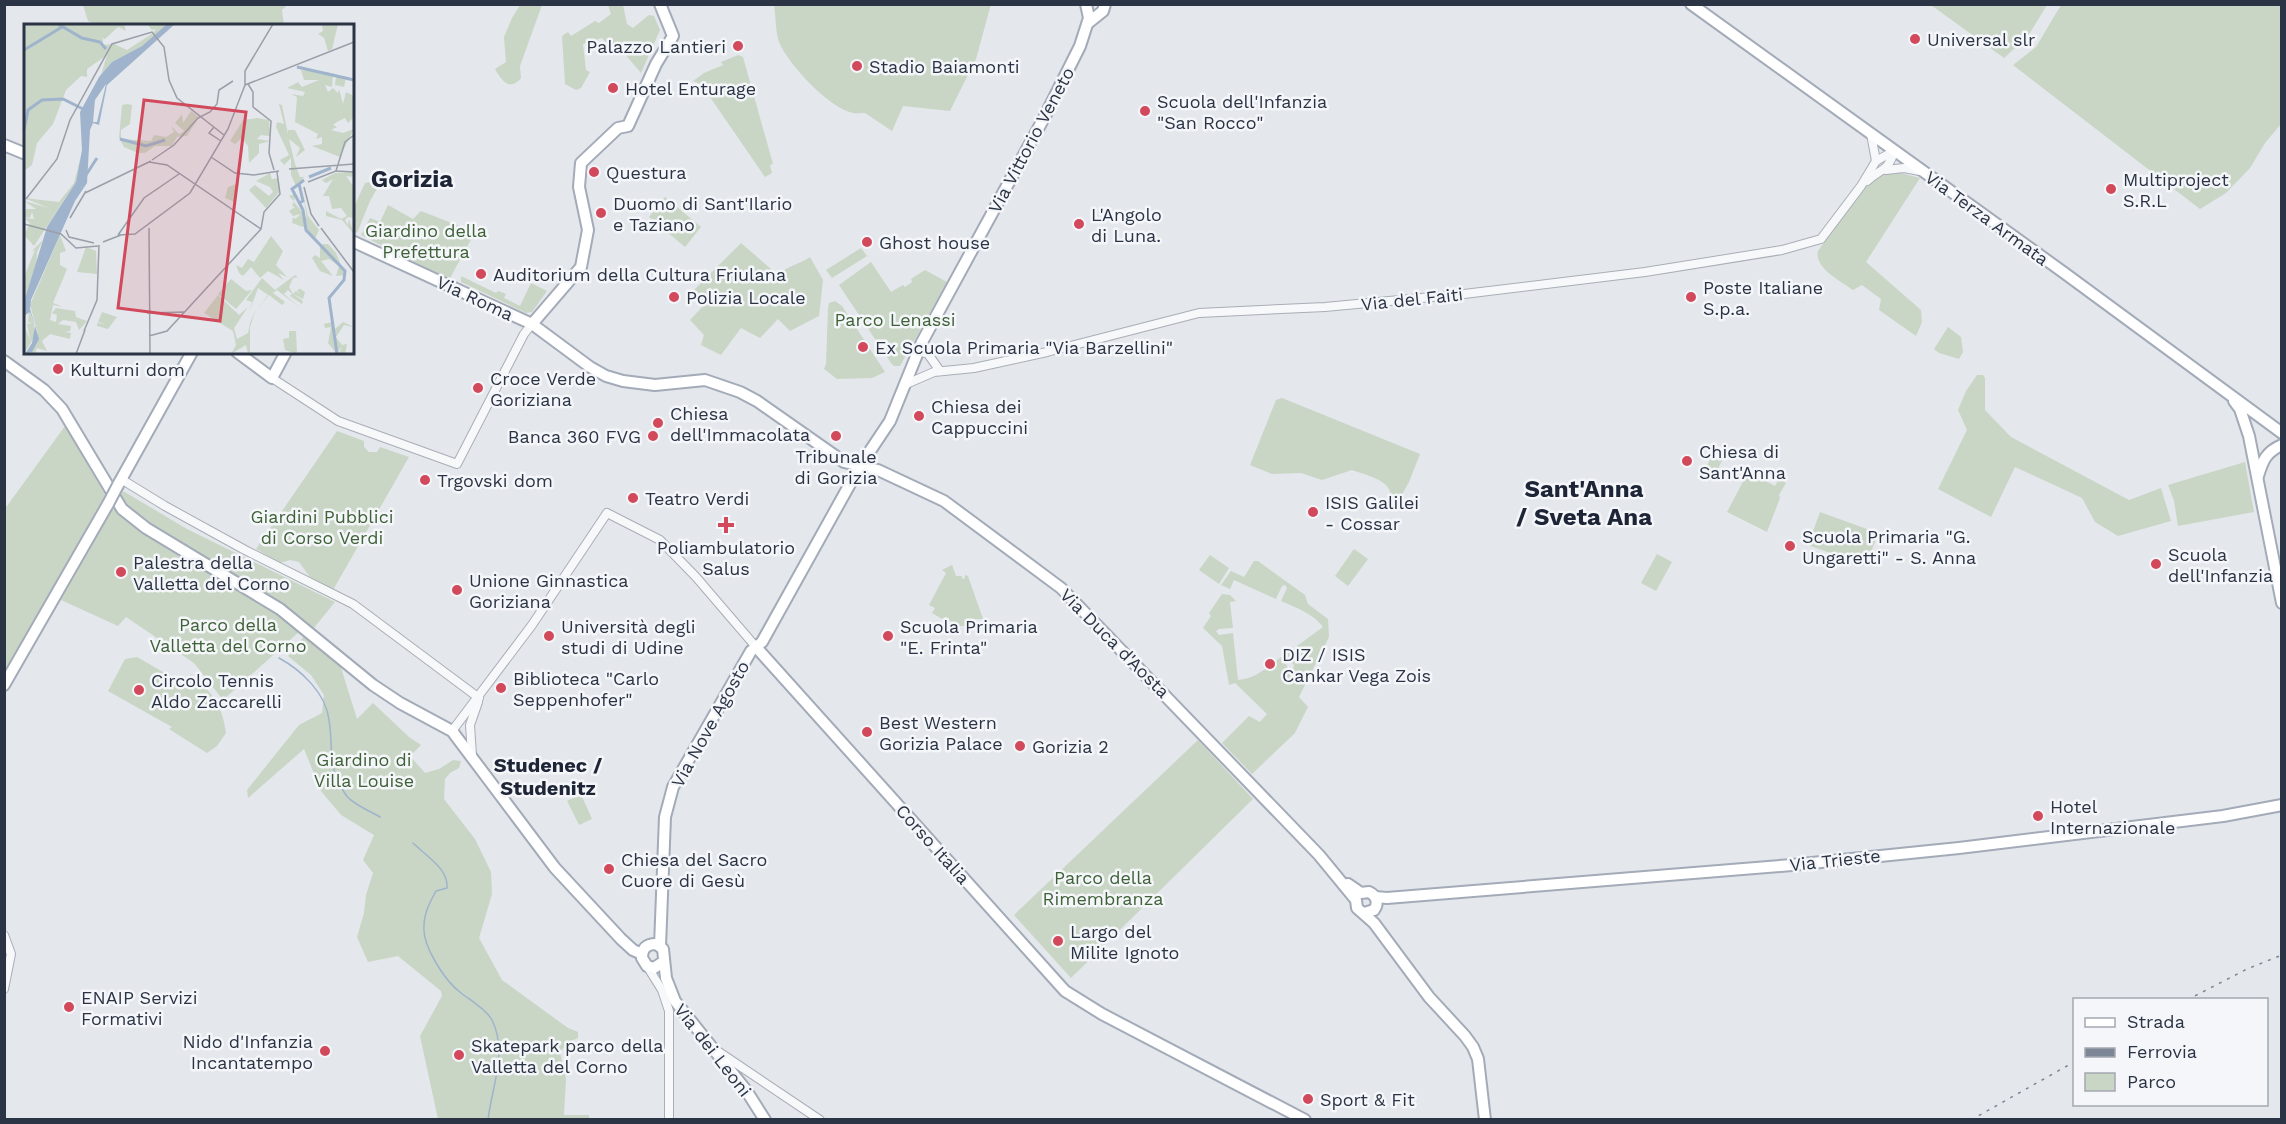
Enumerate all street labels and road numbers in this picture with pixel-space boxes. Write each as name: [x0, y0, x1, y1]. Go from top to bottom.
street label: Via Vittorio Veneto: [984, 63, 1078, 217]
street label: Via Terza Armata: [1921, 166, 2053, 270]
street label: Via Roma: [433, 271, 517, 325]
street label: Via del Faiti: [1360, 283, 1464, 315]
street label: Via Duca d'Aosta: [1056, 584, 1174, 702]
street label: Via Nove Agosto: [667, 657, 753, 791]
street label: Corso Italia: [892, 800, 974, 888]
street label: Via Trieste: [1788, 845, 1882, 875]
street label: Via dei Leoni: [670, 999, 756, 1101]

